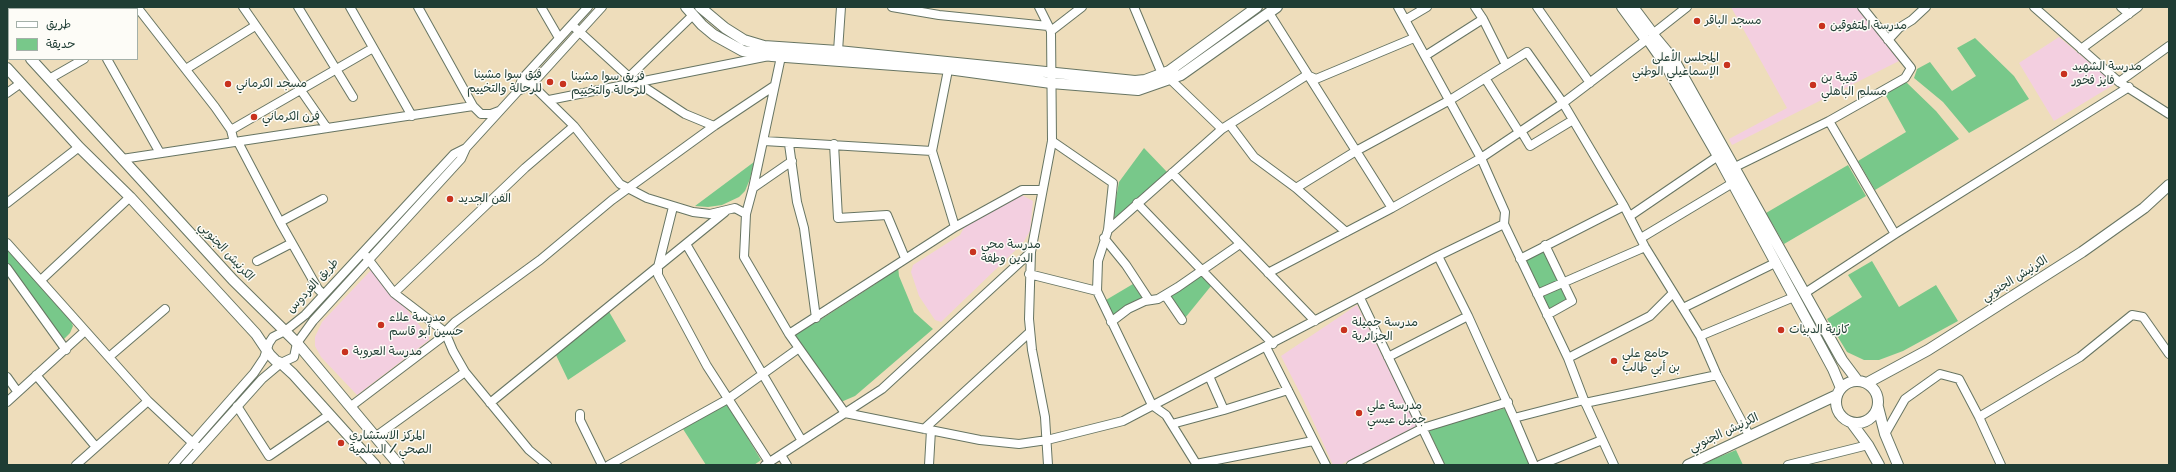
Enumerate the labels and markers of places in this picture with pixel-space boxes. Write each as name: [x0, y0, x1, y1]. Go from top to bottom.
place label: مسجد الباقر: [1705, 14, 1761, 28]
marker: مسجد الباقر: [1692, 16, 1702, 26]
place label: مدرسة المتفوقين: [1830, 19, 1907, 33]
marker: مدرسة المتفوقين: [1817, 21, 1827, 31]
place label: المجلس الأعلى الإسماعيلي الوطني: [1632, 51, 1719, 79]
marker: المجلس الأعلى الإسماعيلي الوطني: [1722, 60, 1732, 70]
place label: مدرسة الشهيد فايز فخور: [2072, 60, 2142, 88]
place label: فيق سوا مشينا للرحالة والتخييم: [467, 68, 542, 96]
marker: مدرسة الشهيد فايز فخور: [2059, 69, 2069, 79]
place label: فريق سوا مشينا للرحالة والتخييم: [571, 70, 646, 98]
place label: قتيبة بن مسلم الباهلي: [1821, 71, 1887, 99]
place label: مسجد الكرماني: [236, 77, 307, 91]
marker: فيق سوا مشينا للرحالة والتخييم: [545, 77, 555, 87]
marker: مسجد الكرماني: [223, 79, 233, 89]
marker: فريق سوا مشينا للرحالة والتخييم: [558, 79, 568, 89]
marker: قتيبة بن مسلم الباهلي: [1808, 80, 1818, 90]
place label: فرن الكرماني: [262, 110, 320, 124]
marker: فرن الكرماني: [249, 112, 259, 122]
place label: الفن الجديد: [458, 192, 511, 206]
marker: الفن الجديد: [445, 194, 455, 204]
place label: مدرسة محي الدين وطفة: [981, 238, 1041, 266]
marker: مدرسة محي الدين وطفة: [968, 247, 978, 257]
place label: مدرسة علاء حسين أبو قاسم: [389, 311, 463, 339]
place label: مدرسة جميلة الجزائرية: [1352, 316, 1418, 344]
marker: مدرسة علاء حسين أبو قاسم: [376, 320, 386, 330]
place label: كازية الدبيات: [1789, 323, 1849, 337]
marker: مدرسة جميلة الجزائرية: [1339, 325, 1349, 335]
marker: كازية الدبيات: [1776, 325, 1786, 335]
place label: مدرسة العروبة: [353, 345, 422, 359]
marker: مدرسة العروبة: [340, 347, 350, 357]
place label: جامع علي بن أبي طالب: [1622, 347, 1680, 375]
marker: جامع علي بن أبي طالب: [1609, 356, 1619, 366]
place label: مدرسة علي جميل عيسي: [1367, 399, 1426, 427]
marker: مدرسة علي جميل عيسي: [1354, 408, 1364, 418]
place label: المركز الاستشاري الصحي / السلمية: [349, 429, 432, 457]
marker: المركز الاستشاري الصحي / السلمية: [336, 438, 346, 448]

